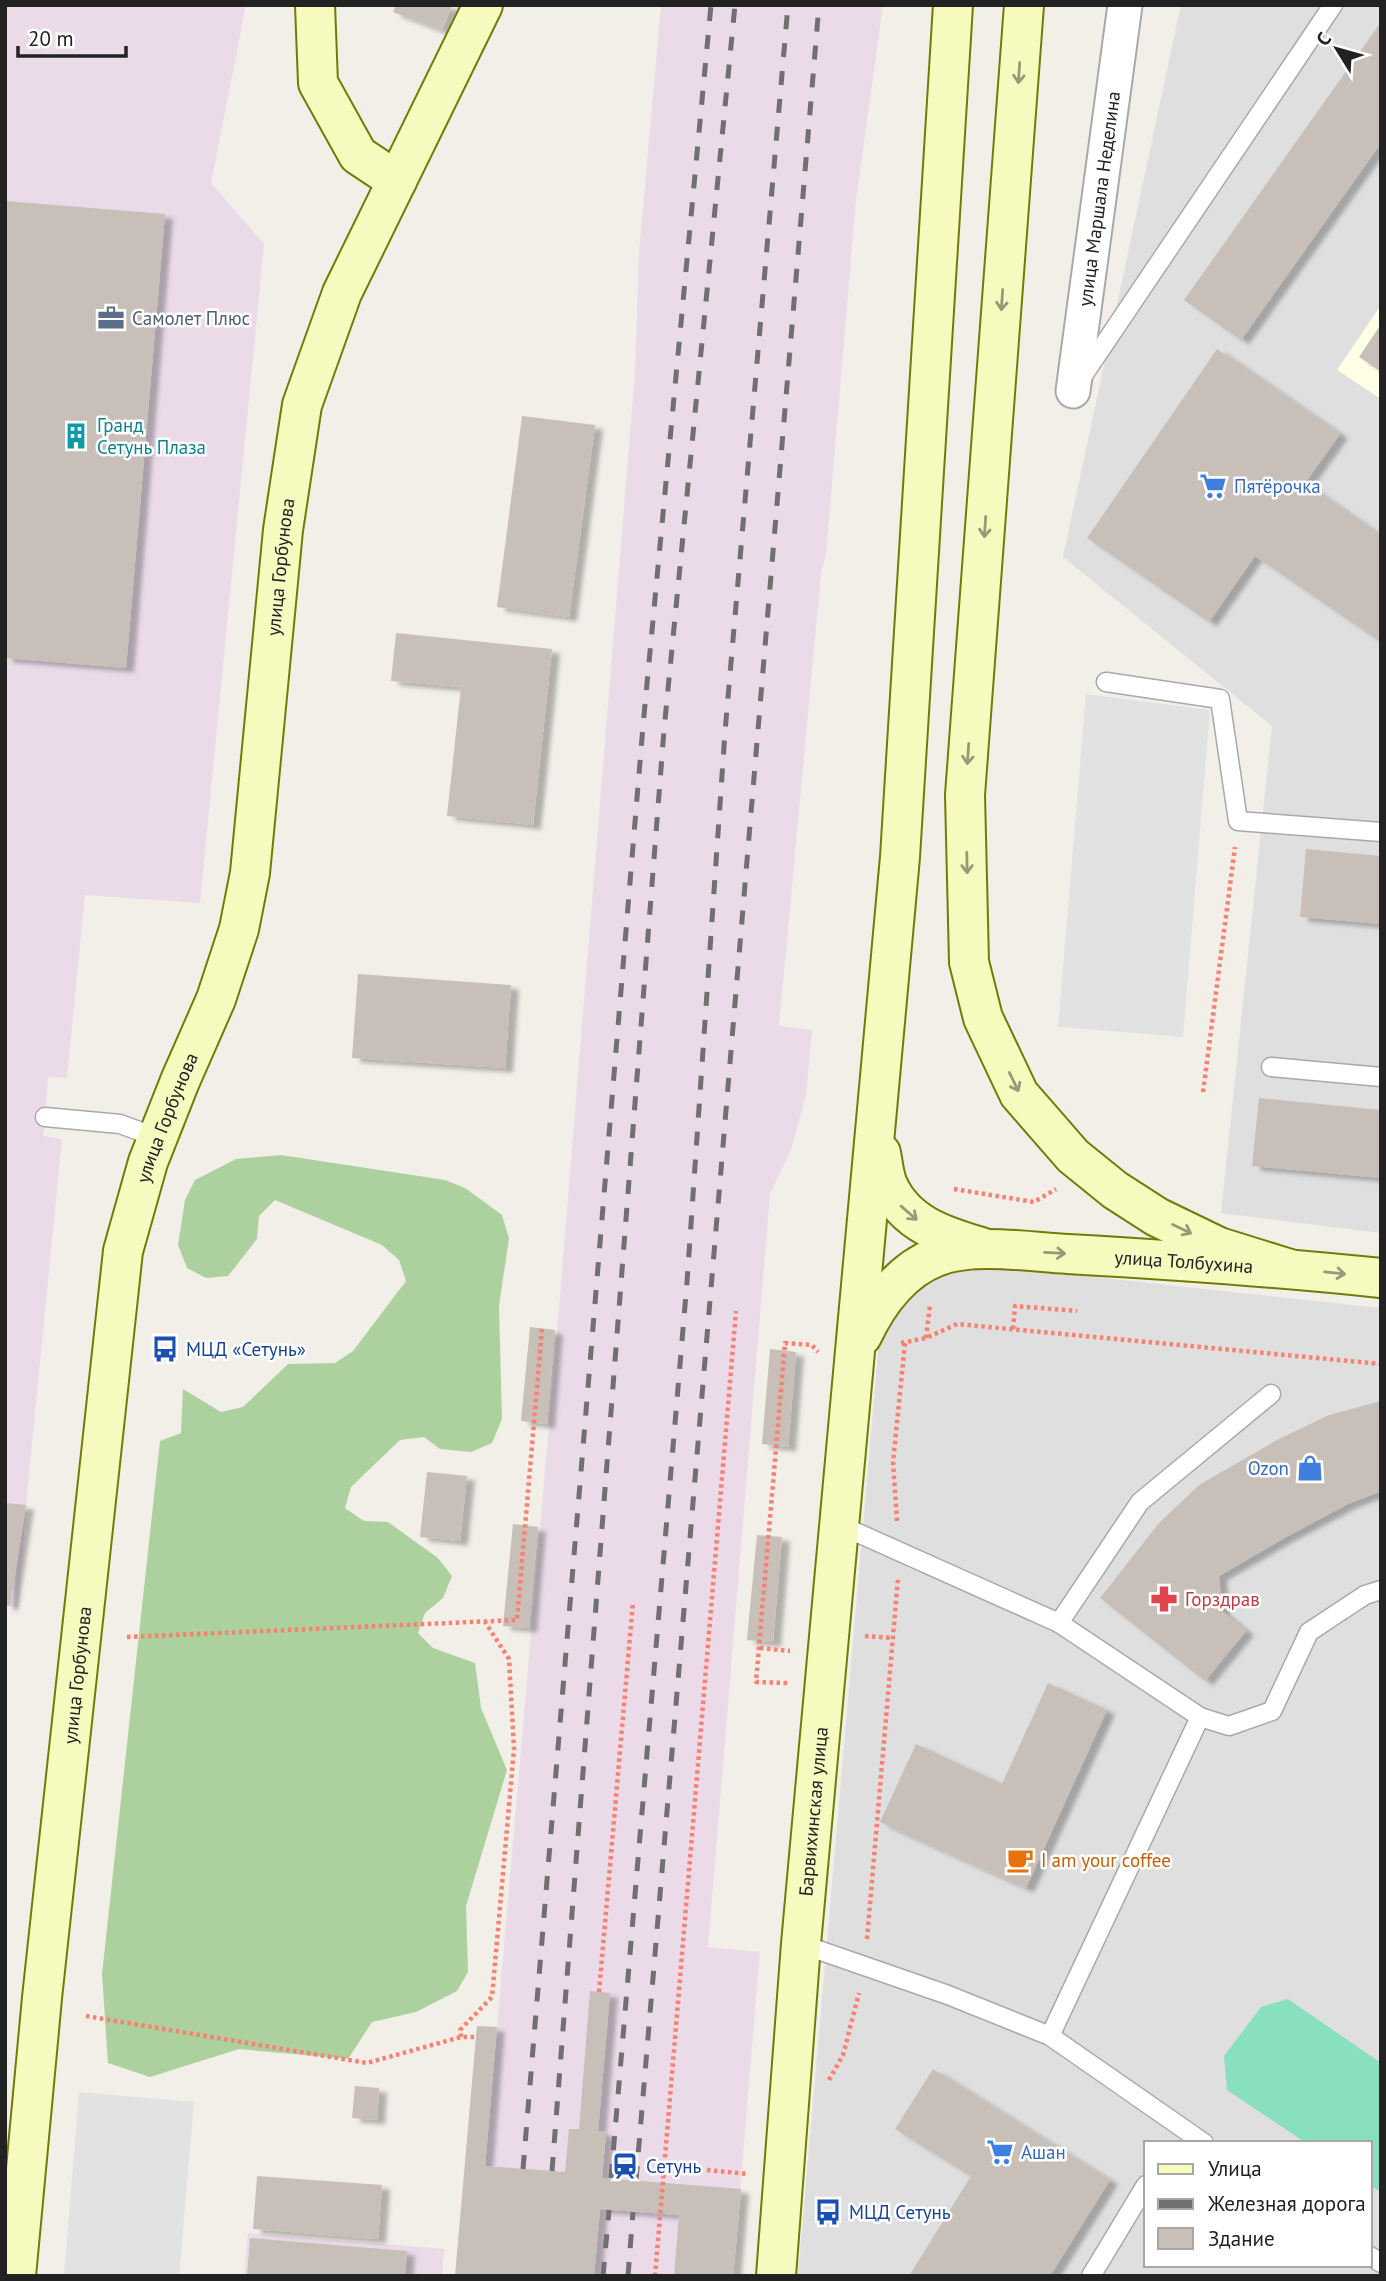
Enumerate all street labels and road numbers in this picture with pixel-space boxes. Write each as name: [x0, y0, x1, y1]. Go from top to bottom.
street label: улица Маршала Неделина: [1073, 90, 1125, 308]
street label: улица Горбунова: [261, 496, 300, 637]
street label: улица Горбунова: [131, 1049, 203, 1186]
street label: улица Толбухина: [1114, 1245, 1254, 1278]
street label: улица Горбунова: [58, 1605, 96, 1745]
street label: Барвихинская улица: [793, 1726, 833, 1897]

